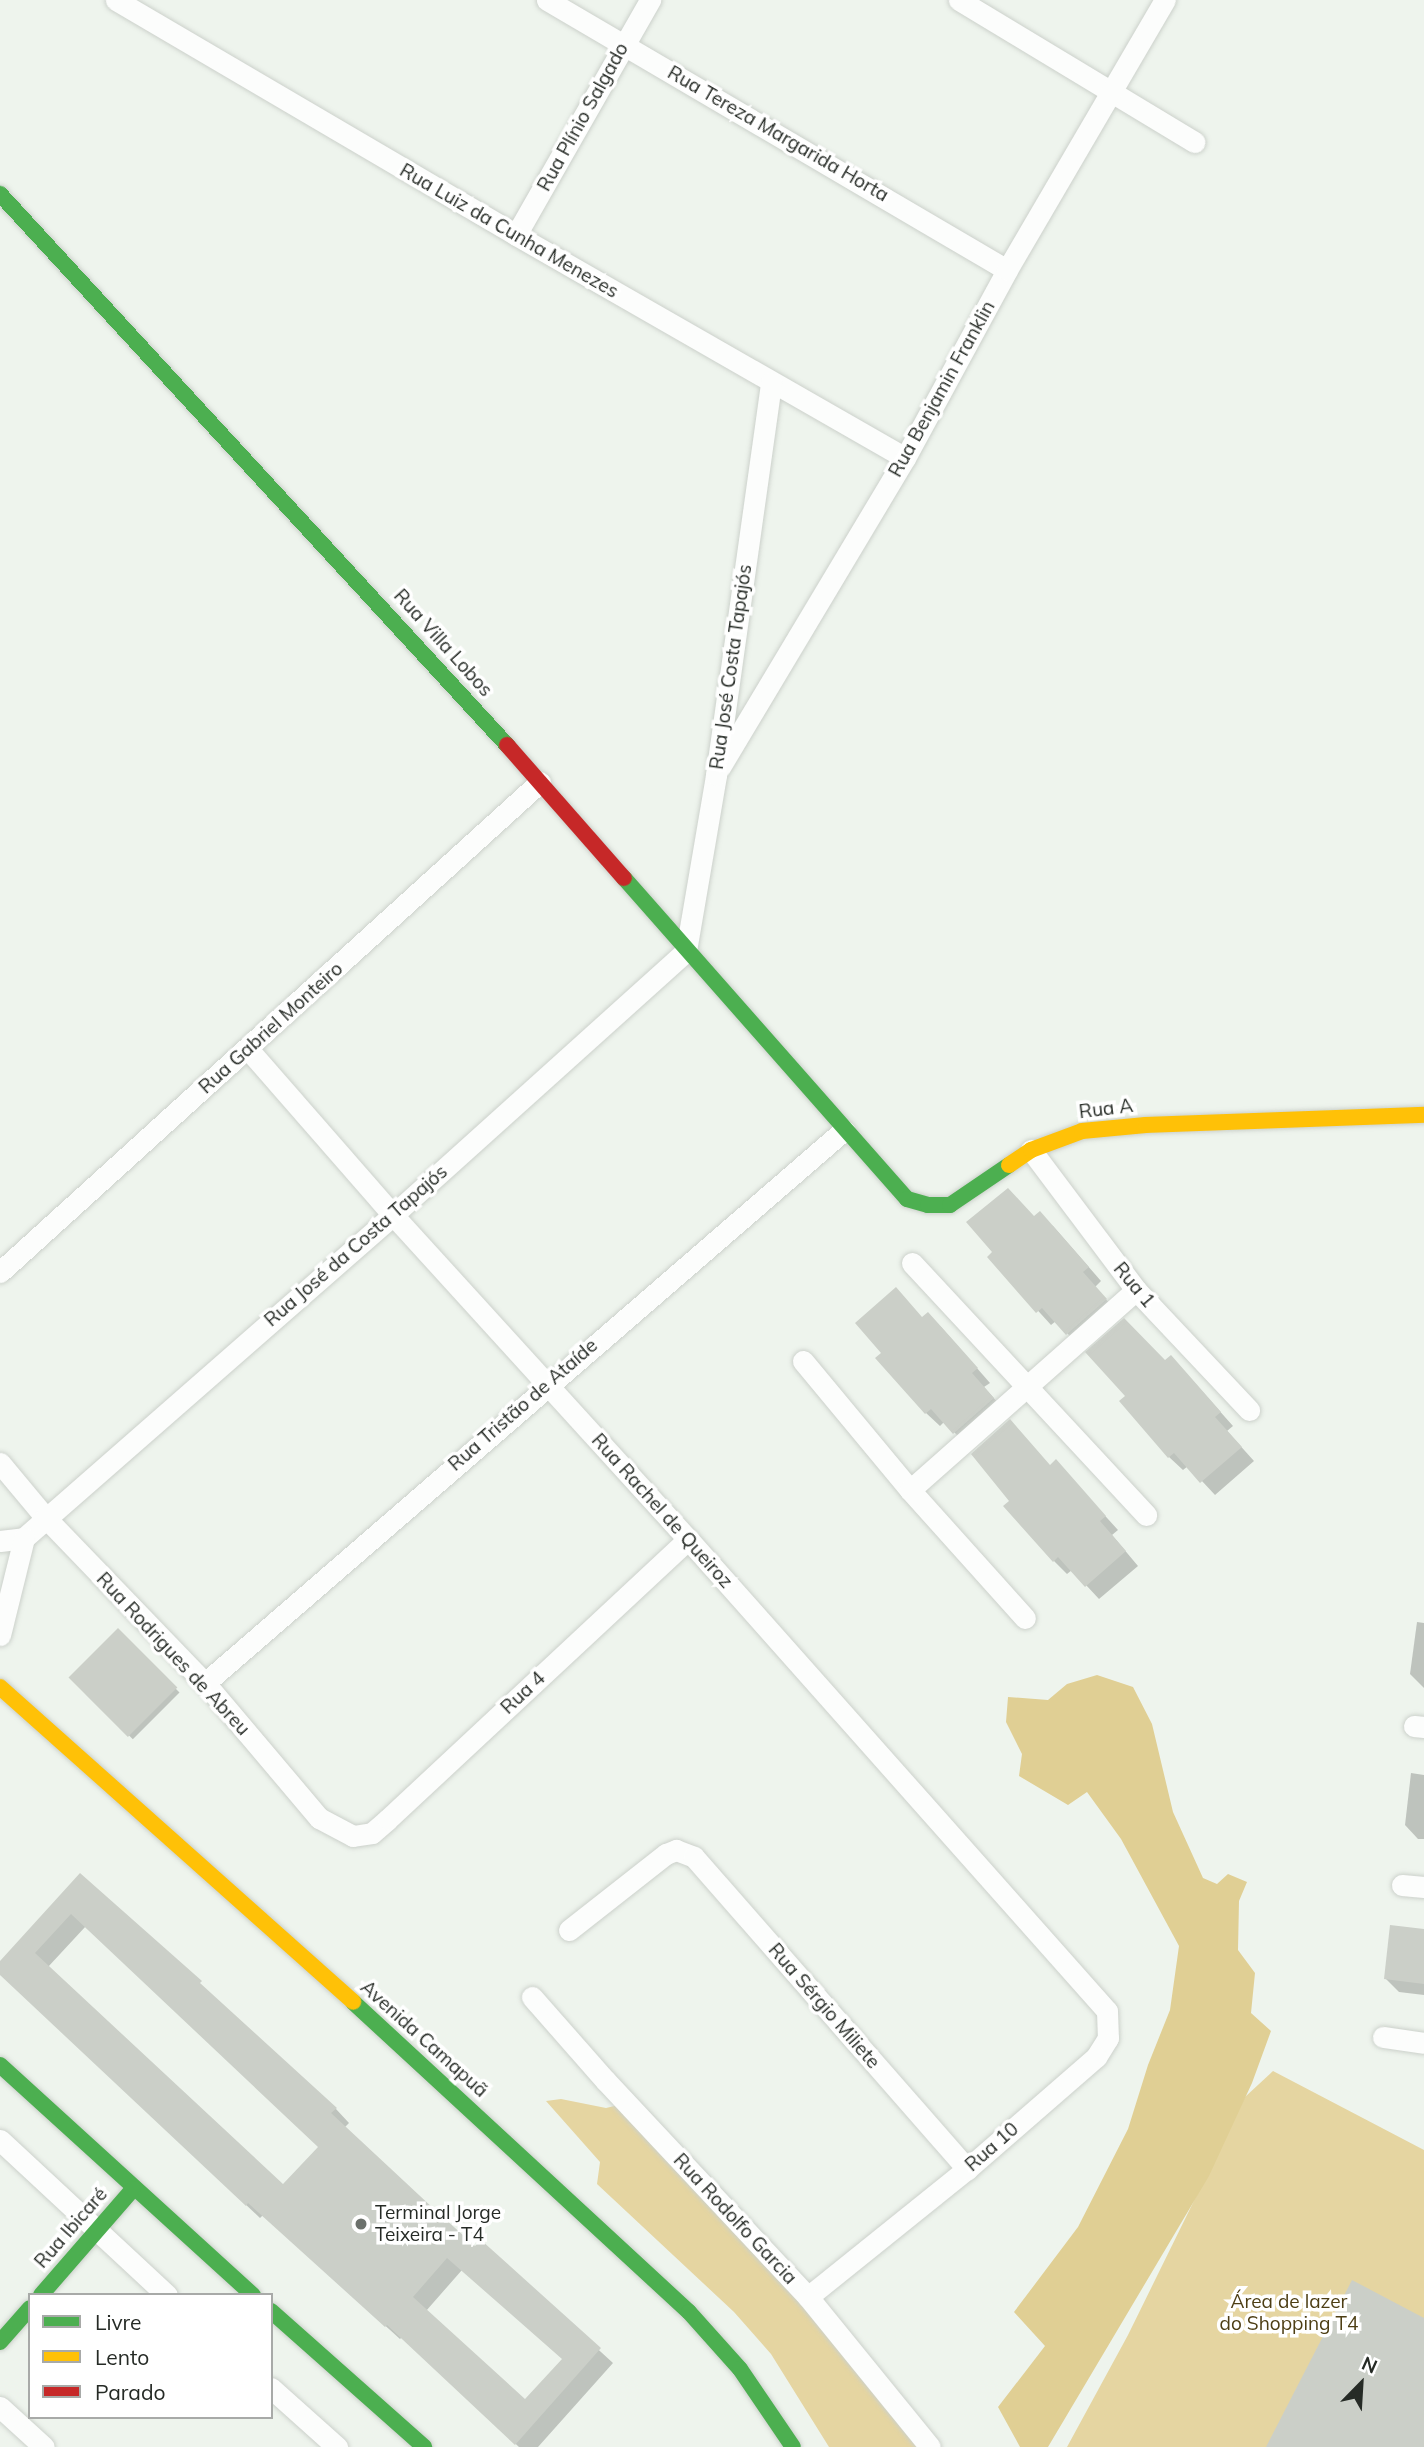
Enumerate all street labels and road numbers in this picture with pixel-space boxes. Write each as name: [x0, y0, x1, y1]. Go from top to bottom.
street label: Rua Plínio Salgado: [533, 39, 633, 195]
street label: Rua Tereza Margarida Horta: [663, 61, 893, 207]
street label: Rua Luiz da Cunha Menezes: [396, 159, 622, 303]
street label: Rua Benjamin Franklin: [884, 297, 1000, 481]
street label: Rua José Costa Tapajós: [705, 563, 757, 771]
street label: Rua Villa Lobos: [389, 585, 497, 701]
street label: Rua Gabriel Monteiro: [194, 957, 348, 1099]
street label: Rua A: [1078, 1094, 1134, 1124]
street label: Rua José da Costa Tapajós: [260, 1160, 452, 1332]
street label: Rua 1: [1109, 1258, 1159, 1312]
street label: Rua Tristão de Ataíde: [444, 1334, 602, 1476]
street label: Rua Rachel de Queiroz: [587, 1429, 737, 1593]
street label: Rua Rodrigues de Abreu: [92, 1568, 254, 1740]
street label: Rua 4: [496, 1667, 550, 1719]
street label: Rua Sérgio Miliete: [763, 1939, 885, 2073]
street label: Avenida Camapuã: [356, 1976, 492, 2102]
street label: Rua 10: [961, 2118, 1023, 2176]
street label: Rua Rodolfo Garcia: [669, 2149, 801, 2289]
street label: Rua Ibicaré: [30, 2183, 112, 2273]

